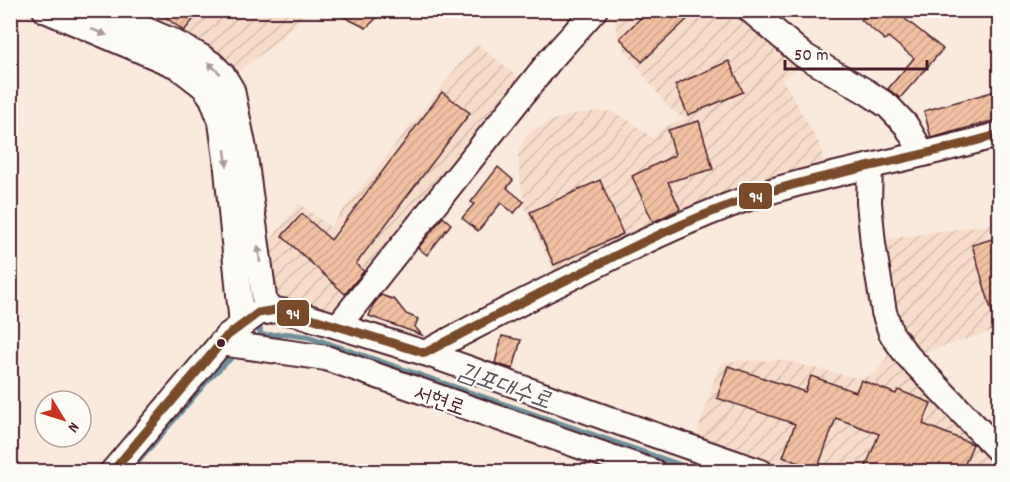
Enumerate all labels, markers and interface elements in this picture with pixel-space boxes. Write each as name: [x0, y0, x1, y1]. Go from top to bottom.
one-way arrow: [90, 28, 108, 38]
scale bar: [785, 33, 928, 71]
text: 50 m: [794, 44, 829, 69]
one-way arrow: [207, 61, 222, 75]
one-way arrow: [221, 149, 231, 168]
line badge: 94: [738, 182, 773, 210]
text: 94: [749, 187, 763, 210]
one-way arrow: [254, 244, 263, 263]
line badge: 94: [276, 299, 310, 327]
text: 94: [286, 304, 300, 327]
unlabelled marker: [215, 337, 227, 349]
water label: 김포대수로: [453, 356, 555, 420]
street label: 서현로: [409, 379, 469, 426]
north arrow: [33, 389, 93, 449]
text: N: [61, 417, 84, 437]

